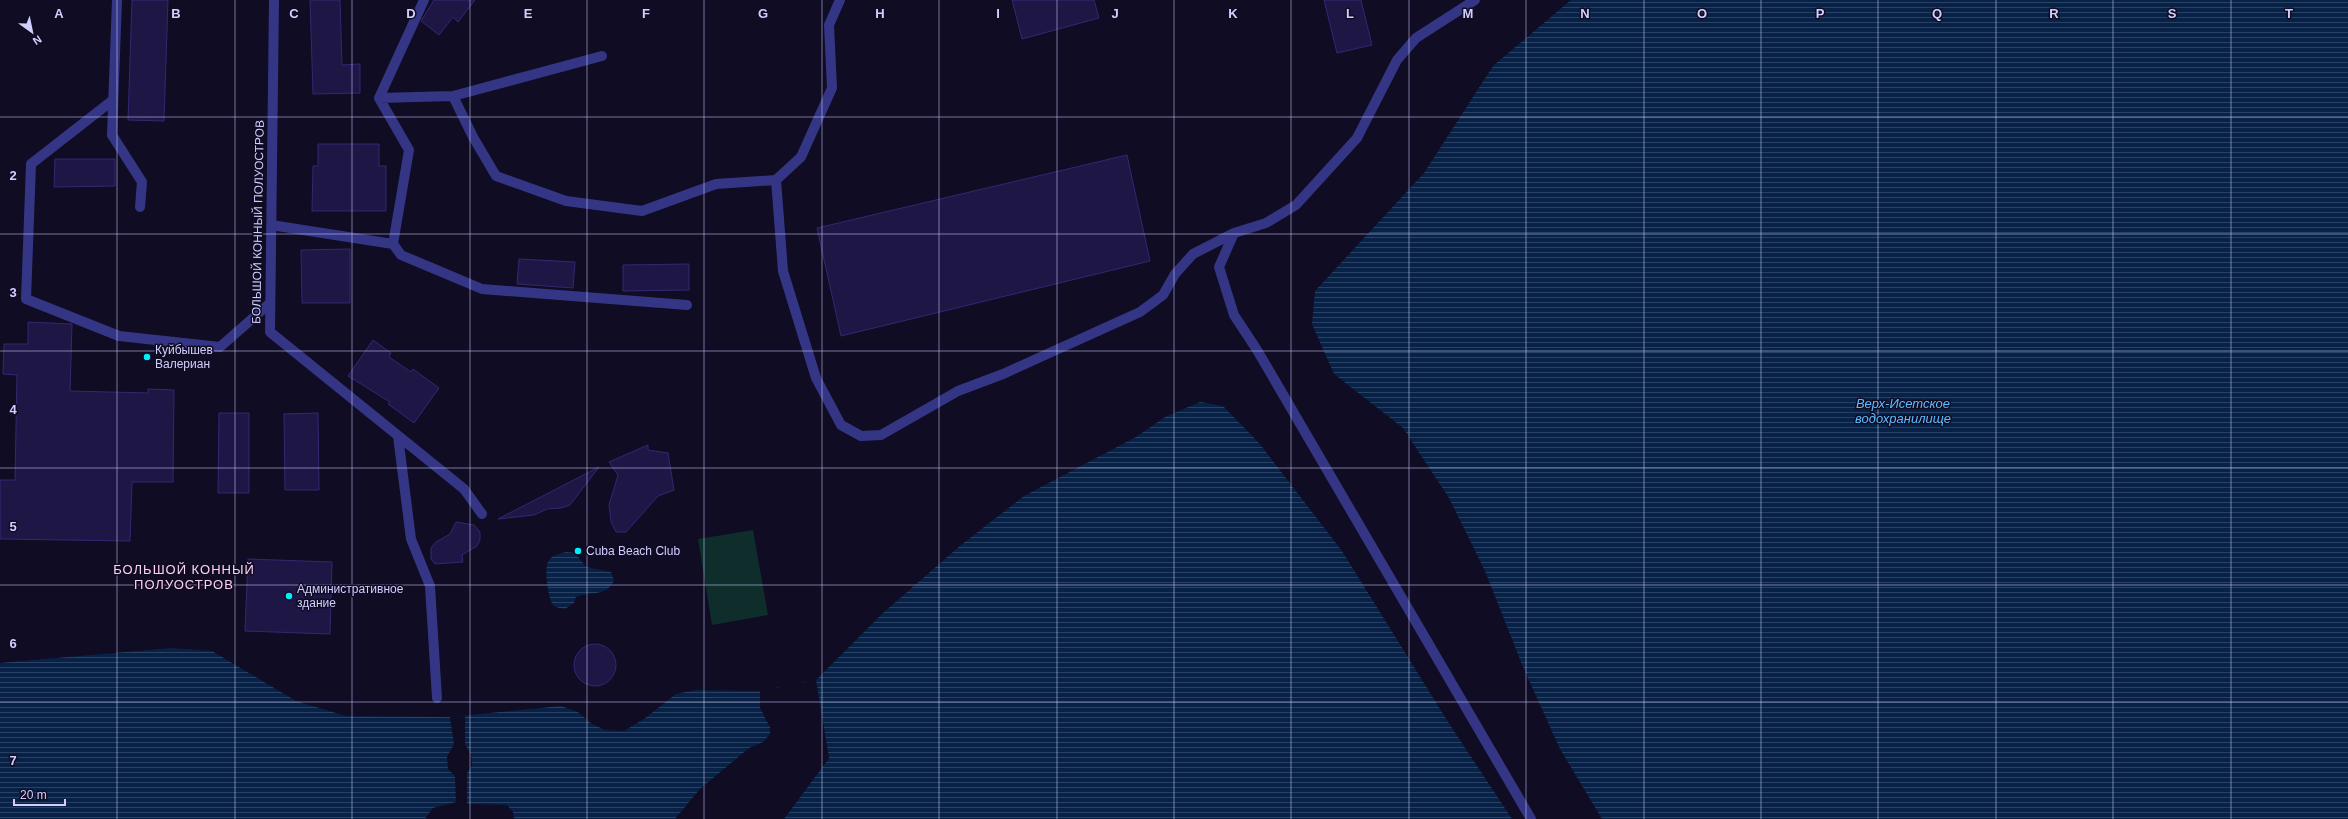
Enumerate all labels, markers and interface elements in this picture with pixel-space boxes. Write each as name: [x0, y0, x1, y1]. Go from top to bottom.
text: A: [54, 6, 64, 21]
text: B: [171, 6, 181, 21]
text: C: [289, 6, 299, 21]
text: D: [406, 6, 416, 21]
text: E: [524, 6, 533, 21]
text: F: [642, 6, 650, 21]
text: G: [758, 6, 768, 21]
text: H: [875, 6, 885, 21]
text: I: [996, 6, 1000, 21]
text: J: [1111, 6, 1119, 21]
text: K: [1228, 6, 1238, 21]
text: L: [1346, 6, 1354, 21]
text: M: [1463, 6, 1473, 21]
text: N: [1580, 6, 1590, 21]
text: O: [1697, 6, 1707, 21]
text: P: [1816, 6, 1825, 21]
text: Q: [1932, 6, 1942, 21]
text: R: [2049, 6, 2059, 21]
text: S: [2168, 6, 2177, 21]
text: T: [2285, 6, 2293, 21]
north arrow: [12, 12, 52, 52]
text: N: [31, 33, 44, 48]
street label: БОЛЬШОЙ КОННЫЙ ПОЛУОСТРОВ: [248, 120, 267, 324]
text: 2: [9, 168, 17, 183]
text: 3: [9, 285, 17, 300]
place label: Куйбышев Валериан: [155, 343, 213, 371]
marker: Куйбышев Валериан: [142, 352, 152, 362]
water label: Верх-Исетское водохранилище: [1855, 396, 1951, 426]
text: 4: [9, 402, 17, 417]
text: 5: [9, 519, 17, 534]
place label: Cuba Beach Club: [586, 544, 680, 558]
marker: Cuba Beach Club: [573, 546, 583, 556]
district label: БОЛЬШОЙ КОННЫЙ ПОЛУОСТРОВ: [113, 562, 255, 592]
place label: Административное здание: [297, 582, 404, 610]
marker: Административное здание: [284, 591, 294, 601]
text: 6: [9, 636, 17, 651]
text: 7: [9, 753, 17, 768]
scale bar: [14, 781, 65, 807]
text: 20 m: [20, 788, 47, 802]

